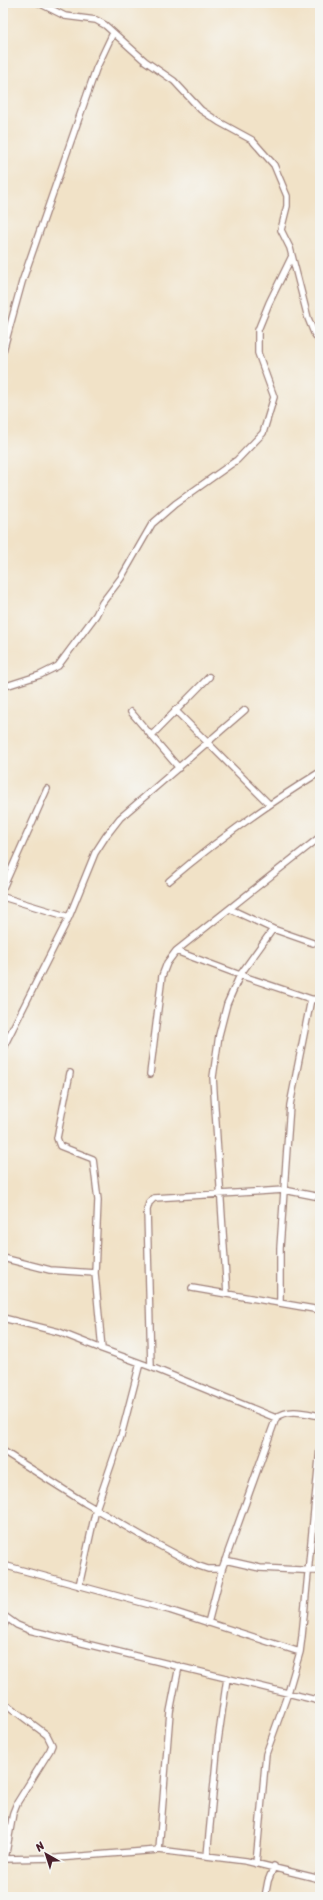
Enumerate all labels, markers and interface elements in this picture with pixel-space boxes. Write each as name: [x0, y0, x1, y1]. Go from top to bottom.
north arrow: [26, 1834, 66, 1874]
text: N: [30, 1837, 49, 1857]

